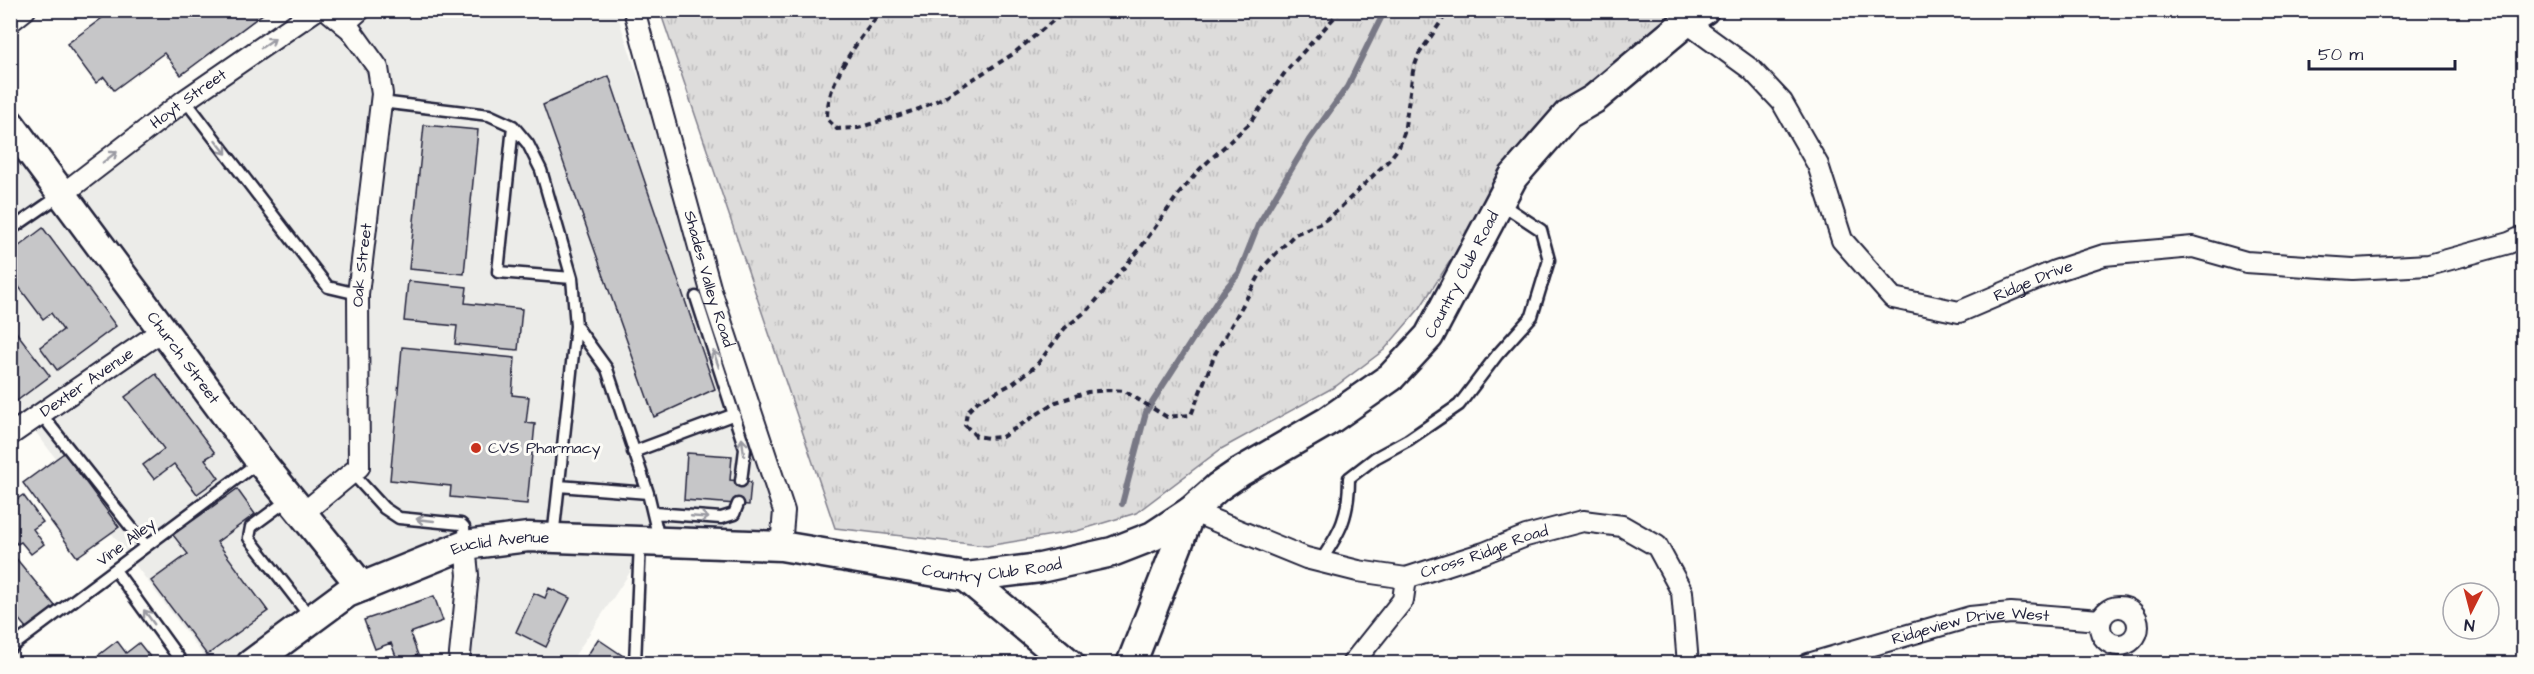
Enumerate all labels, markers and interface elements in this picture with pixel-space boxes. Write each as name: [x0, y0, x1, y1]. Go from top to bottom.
scale bar: [2309, 33, 2454, 71]
one-way arrow: [259, 37, 275, 49]
text: 50 m: [2318, 42, 2363, 67]
street label: Hoyt Street: [145, 63, 231, 134]
one-way arrow: [214, 139, 227, 155]
one-way arrow: [102, 151, 118, 164]
street label: Country Club Road: [1419, 207, 1504, 342]
street label: Shades Valley Road: [678, 208, 740, 350]
street label: Oak Street: [347, 221, 377, 307]
street label: Ridge Drive: [1990, 255, 2076, 307]
street label: Church Street: [142, 307, 225, 409]
street label: Dexter Avenue: [36, 342, 138, 422]
one-way arrow: [710, 350, 721, 369]
place label: CVS Pharmacy: [488, 437, 601, 460]
one-way arrow: [737, 438, 748, 457]
marker: CVS Pharmacy: [469, 441, 483, 455]
one-way arrow: [689, 511, 709, 522]
street label: Vine Alley: [92, 513, 161, 572]
one-way arrow: [416, 514, 436, 525]
street label: Cross Ridge Road: [1418, 520, 1550, 584]
street label: Euclid Avenue: [448, 526, 550, 561]
street label: Country Club Road: [920, 553, 1064, 588]
north arrow: [2441, 581, 2501, 641]
street label: Ridgeview Drive West: [1889, 602, 2051, 650]
one-way arrow: [143, 609, 155, 625]
text: N: [2463, 613, 2476, 636]

